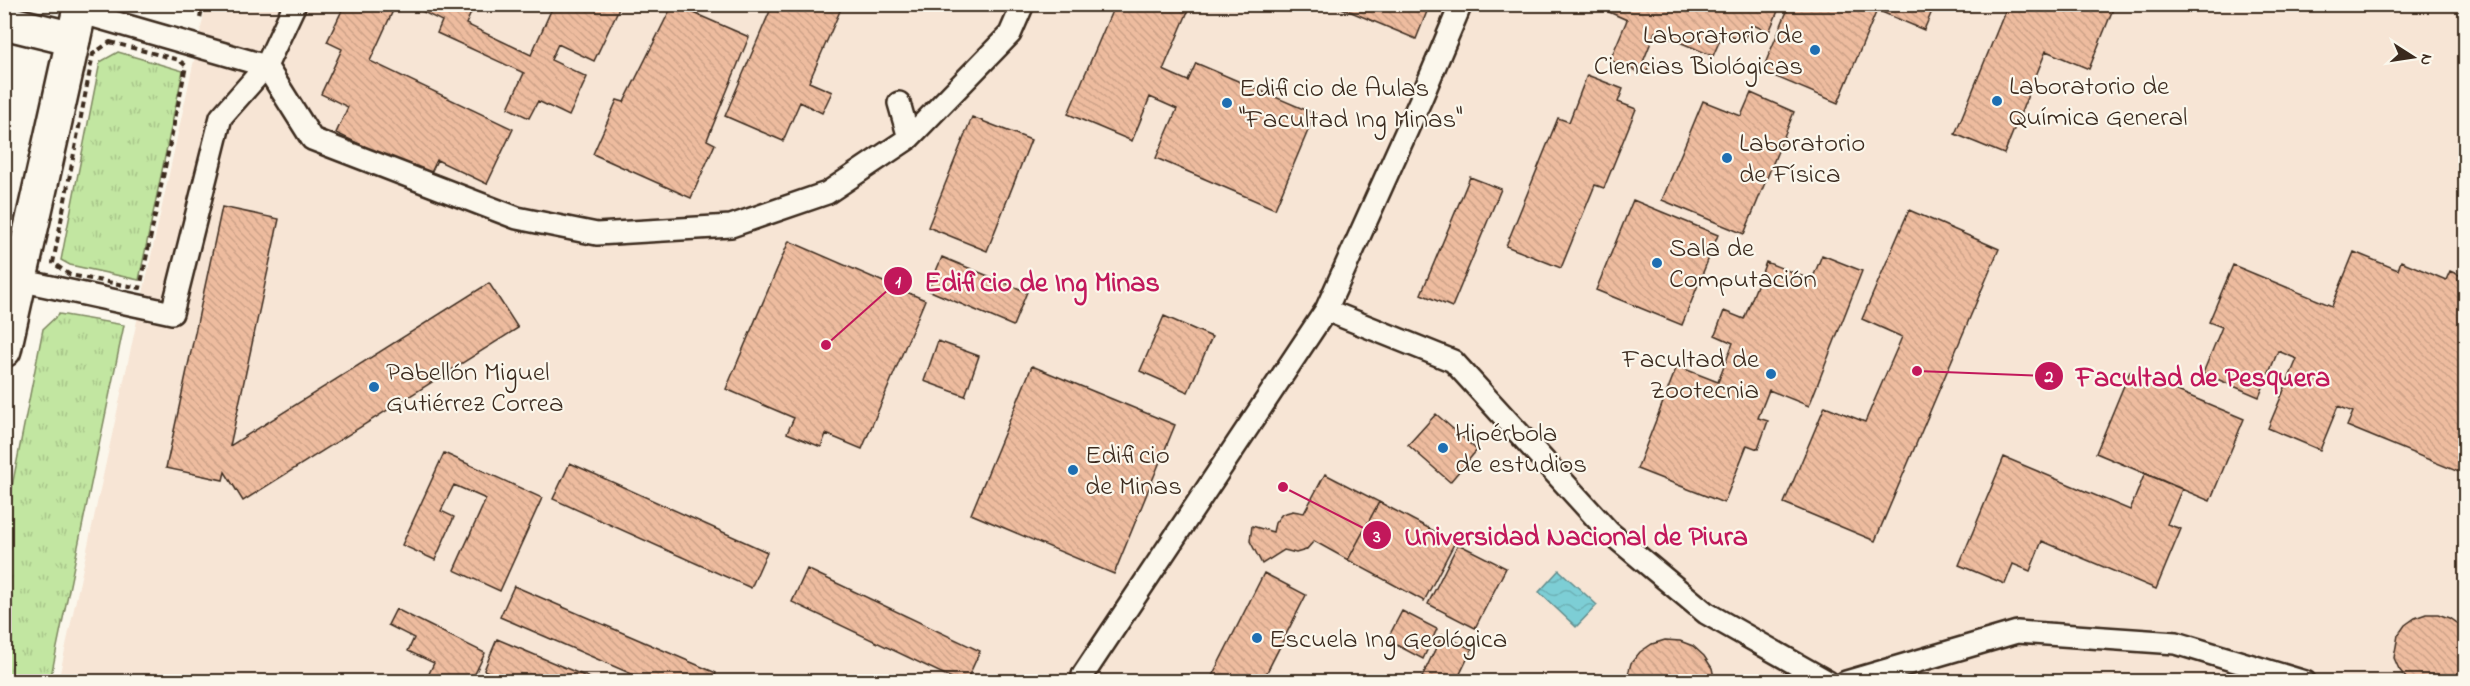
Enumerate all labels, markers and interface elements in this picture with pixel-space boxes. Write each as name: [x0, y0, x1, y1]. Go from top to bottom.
place label: Laboratorio de Ciencias Biológicas: [1594, 17, 1804, 87]
north arrow: [2383, 27, 2443, 87]
marker: Laboratorio de Ciencias Biológicas: [1808, 43, 1822, 57]
text: N: [2413, 52, 2439, 68]
place label: Laboratorio de Química General: [2009, 68, 2188, 138]
place label: Edificio de Aulas "Facultad Ing Minas": [1239, 70, 1463, 140]
marker: Laboratorio de Química General: [1990, 94, 2004, 108]
marker: Edificio de Aulas "Facultad Ing Minas": [1220, 96, 1234, 110]
place label: Laboratorio de Física: [1739, 125, 1865, 195]
marker: Laboratorio de Física: [1720, 151, 1734, 165]
place label: Sala de Computación: [1669, 230, 1817, 300]
marker: Sala de Computación: [1650, 256, 1664, 270]
callout: Edificio de Ing Minas: [883, 258, 1172, 304]
text: Edificio de Ing Minas: [924, 264, 1160, 306]
text: 1: [895, 270, 901, 296]
place label: Facultad de Zootecnia: [1621, 341, 1760, 411]
callout: Facultad de Pesquera: [2034, 353, 2342, 399]
place label: Pabellón Miguel Gutiérrez Correa: [386, 354, 564, 424]
text: Facultad de Pesquera: [2074, 359, 2330, 400]
text: 2: [2044, 365, 2054, 391]
marker: Facultad de Zootecnia: [1764, 367, 1778, 381]
marker: Pabellón Miguel Gutiérrez Correa: [367, 380, 381, 394]
place label: Hipérbola de estudios: [1455, 415, 1587, 485]
place label: Edificio de Minas: [1085, 437, 1182, 507]
marker: Hipérbola de estudios: [1436, 441, 1450, 455]
marker: Edificio de Minas: [1066, 463, 1080, 477]
callout: Universidad Nacional de Piura: [1362, 512, 1760, 558]
text: Universidad Nacional de Piura: [1404, 518, 1748, 559]
text: 3: [1372, 525, 1381, 551]
place label: Escuela Ing Geológica: [1269, 621, 1507, 660]
marker: Escuela Ing Geológica: [1250, 631, 1264, 645]

